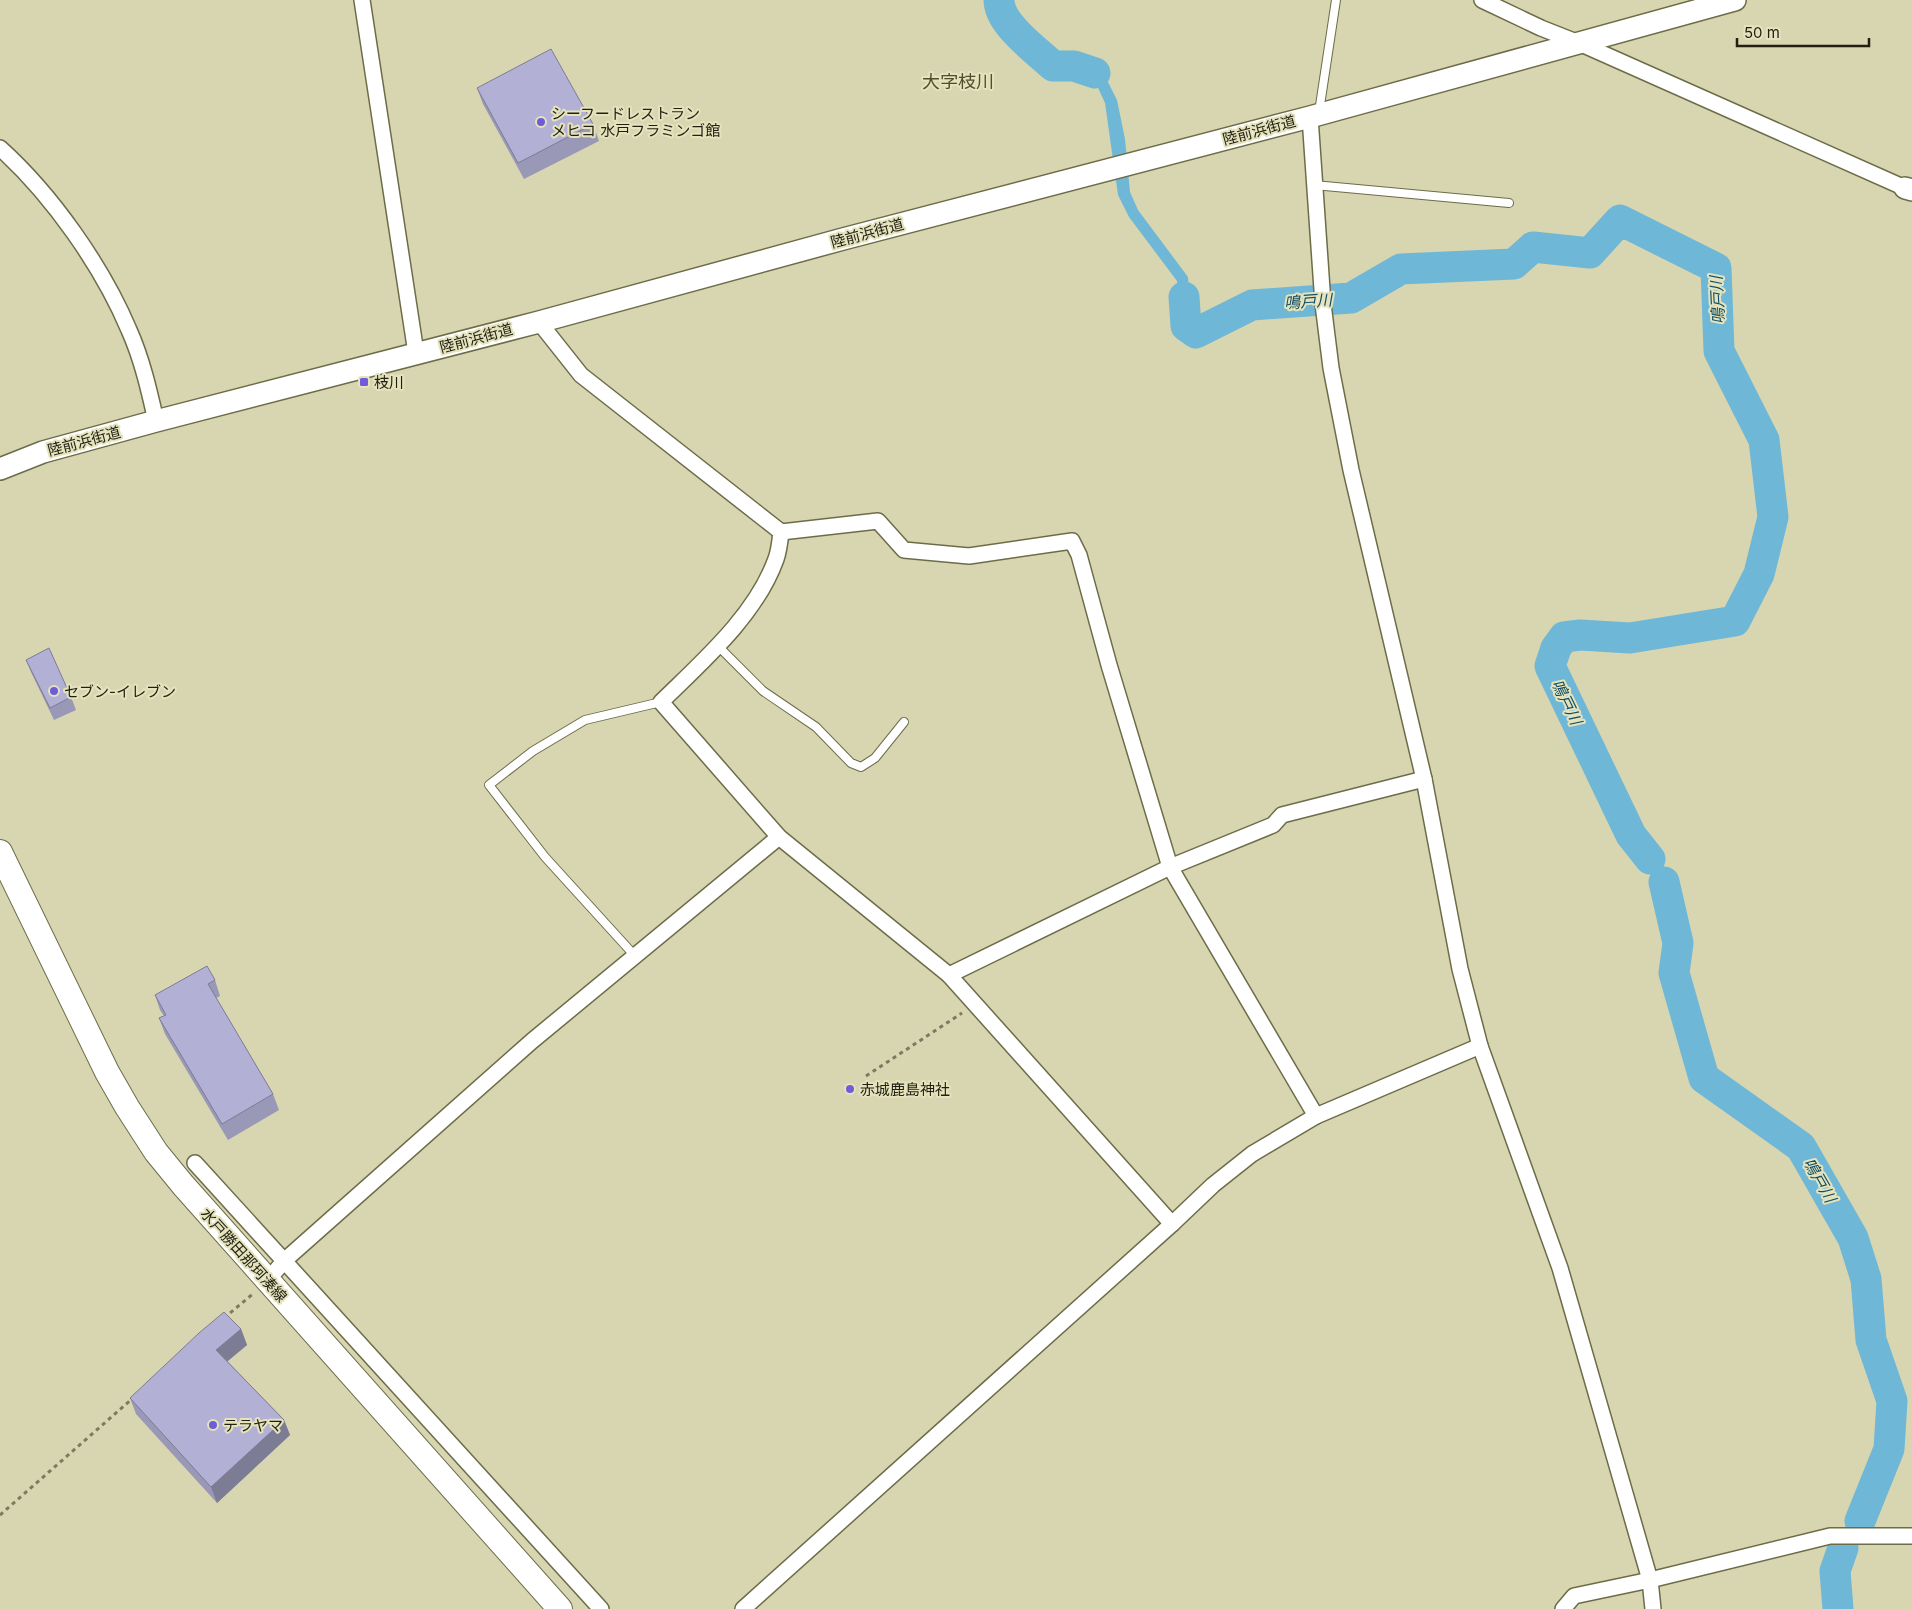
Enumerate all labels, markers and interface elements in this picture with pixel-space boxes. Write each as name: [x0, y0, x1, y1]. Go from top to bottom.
scale bar: [1737, 15, 1870, 47]
text: 50 m: [1744, 23, 1780, 42]
district label: 大字枝川: [922, 71, 994, 92]
place label: シーフードレストラン メヒコ 水戸フラミンゴ館: [551, 104, 720, 140]
street label: 陸前浜街道: [1220, 111, 1298, 149]
marker: シーフードレストラン メヒコ 水戸フラミンゴ館: [535, 116, 547, 128]
street label: 陸前浜街道: [828, 214, 906, 252]
water label: 鳴戸川: [1706, 274, 1728, 324]
water label: 鳴戸川: [1283, 289, 1335, 313]
street label: 陸前浜街道: [437, 319, 515, 357]
place label: 枝川: [374, 373, 404, 392]
marker: 枝川: [358, 376, 370, 388]
street label: 陸前浜街道: [45, 422, 123, 460]
water label: 鳴戸川: [1547, 676, 1587, 730]
place label: セブン-イレブン: [64, 682, 176, 701]
marker: セブン-イレブン: [48, 685, 60, 697]
place label: 赤城鹿島神社: [860, 1080, 950, 1099]
marker: 赤城鹿島神社: [844, 1083, 856, 1095]
water label: 鳴戸川: [1799, 1154, 1842, 1208]
street label: 水戸勝田那珂湊線: [197, 1204, 291, 1306]
place label: テラヤマ: [223, 1416, 283, 1435]
marker: テラヤマ: [207, 1419, 219, 1431]

